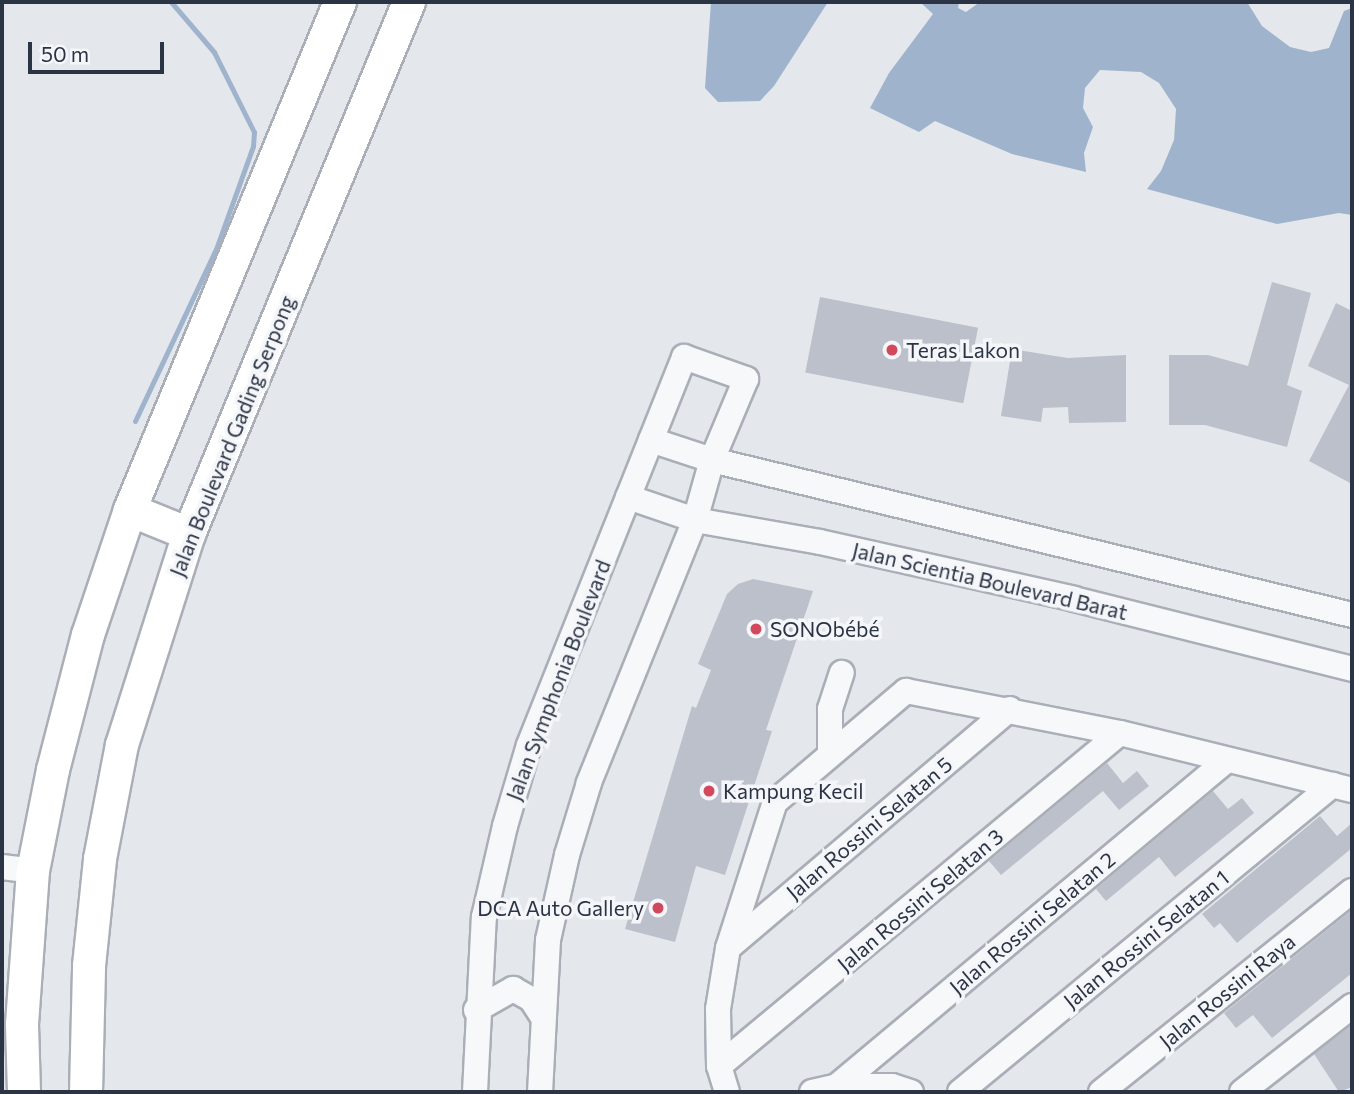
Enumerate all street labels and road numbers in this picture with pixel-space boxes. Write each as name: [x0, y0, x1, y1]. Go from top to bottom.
street label: Jalan Boulevard Gading Serpong: [164, 292, 300, 580]
street label: Jalan Scientia Boulevard Barat: [850, 537, 1130, 625]
street label: Jalan Symphonia Boulevard: [500, 556, 616, 804]
street label: Jalan Rossini Selatan 5: [781, 751, 957, 905]
street label: Jalan Rossini Selatan 3: [832, 823, 1008, 977]
street label: Jalan Rossini Selatan 2: [944, 846, 1120, 1000]
street label: Jalan Rossini Selatan 1: [1058, 865, 1234, 1013]
street label: Jalan Rossini Raya: [1154, 928, 1300, 1054]

